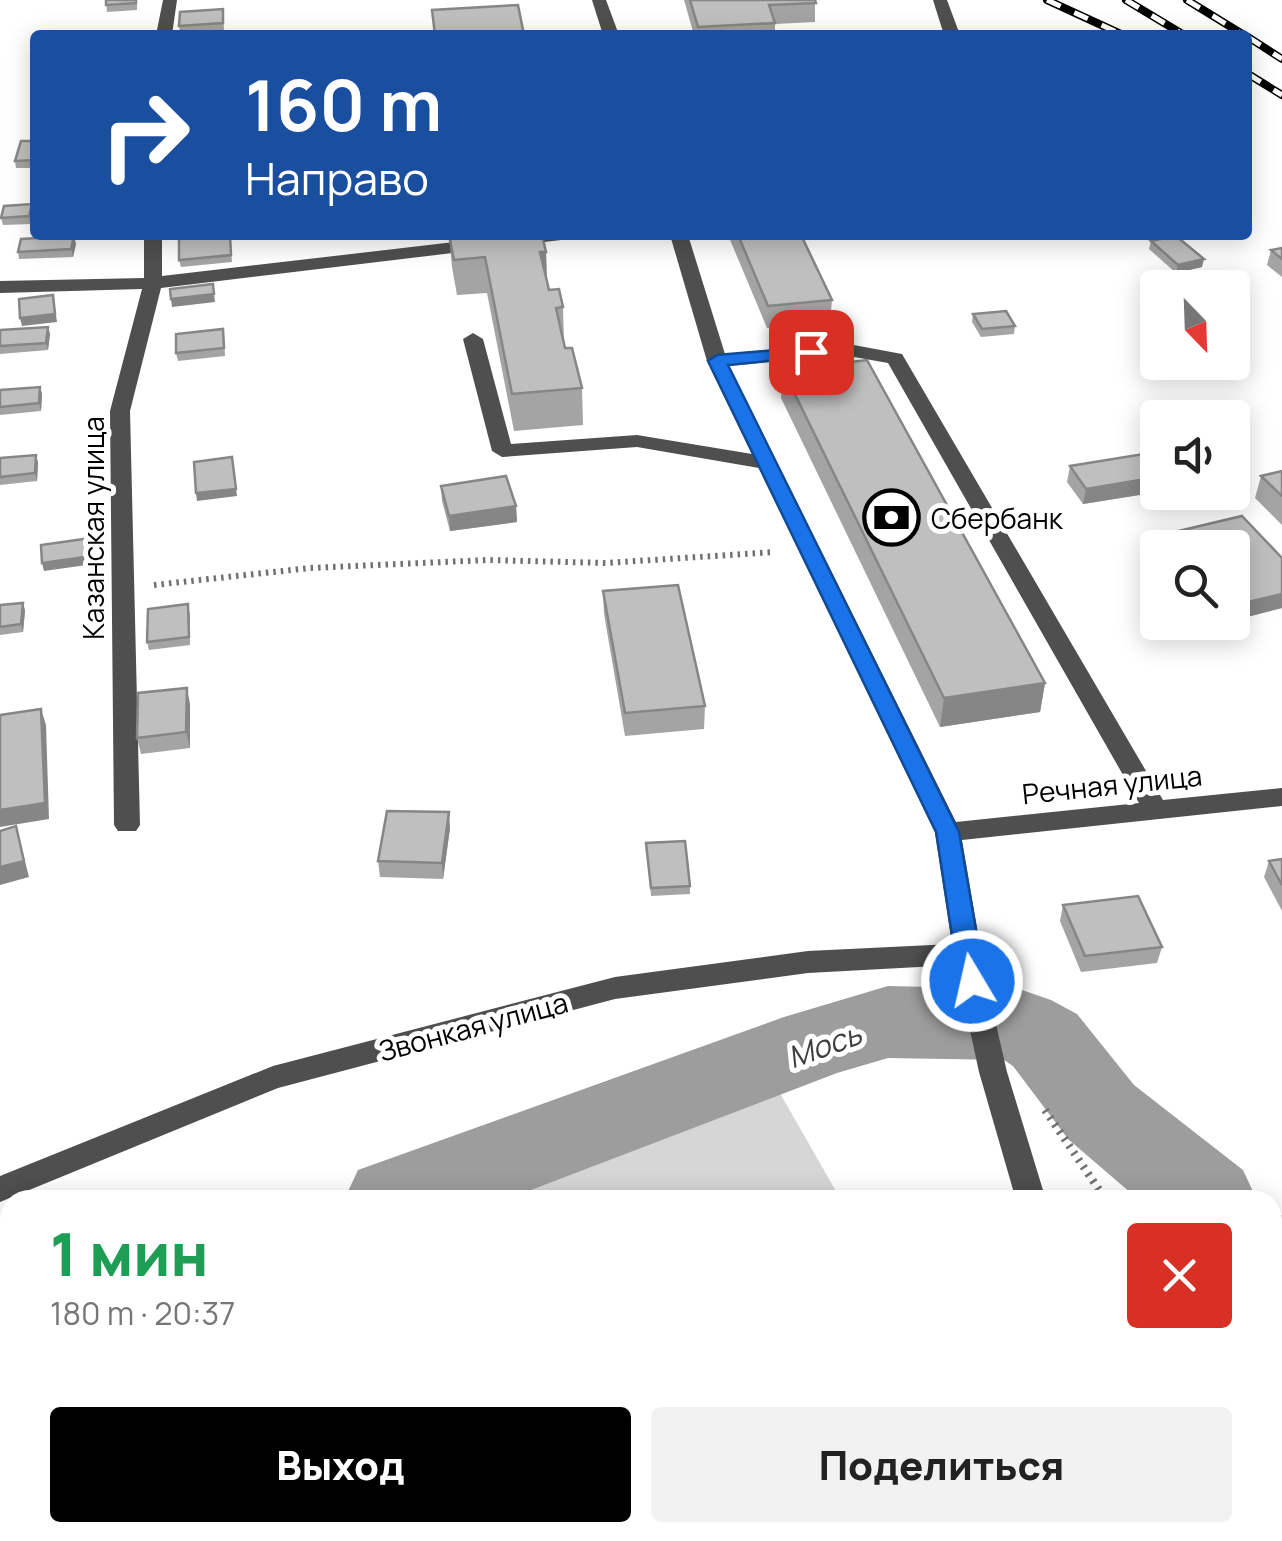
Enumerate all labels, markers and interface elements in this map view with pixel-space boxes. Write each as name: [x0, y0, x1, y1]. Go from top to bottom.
text: 160 m: [245, 56, 442, 152]
icon: right: [80, 70, 210, 200]
text: Направо: [245, 147, 429, 209]
north arrow: [1140, 270, 1250, 380]
map controls: [1140, 270, 1250, 640]
pin: [769, 310, 854, 395]
icon: arrive: [784, 325, 839, 380]
button: sound: [1140, 400, 1250, 510]
street label: Казанская улица: [74, 416, 112, 640]
bank icon: Сбербанк: [862, 488, 922, 548]
place label: Сбербанк: [931, 499, 1064, 537]
button: search: [1140, 530, 1250, 640]
street label: Речная улица: [1020, 756, 1204, 812]
position arrow: [920, 929, 1024, 1033]
street label: Звонкая улица: [374, 982, 572, 1070]
water label: Мось: [781, 1012, 867, 1077]
text: 1 мин: [50, 1212, 209, 1294]
button: close: [1127, 1223, 1232, 1328]
text: 180 m · 20:37: [50, 1291, 235, 1335]
button: Выход: [50, 1407, 631, 1522]
button: Поделиться: [651, 1407, 1232, 1522]

